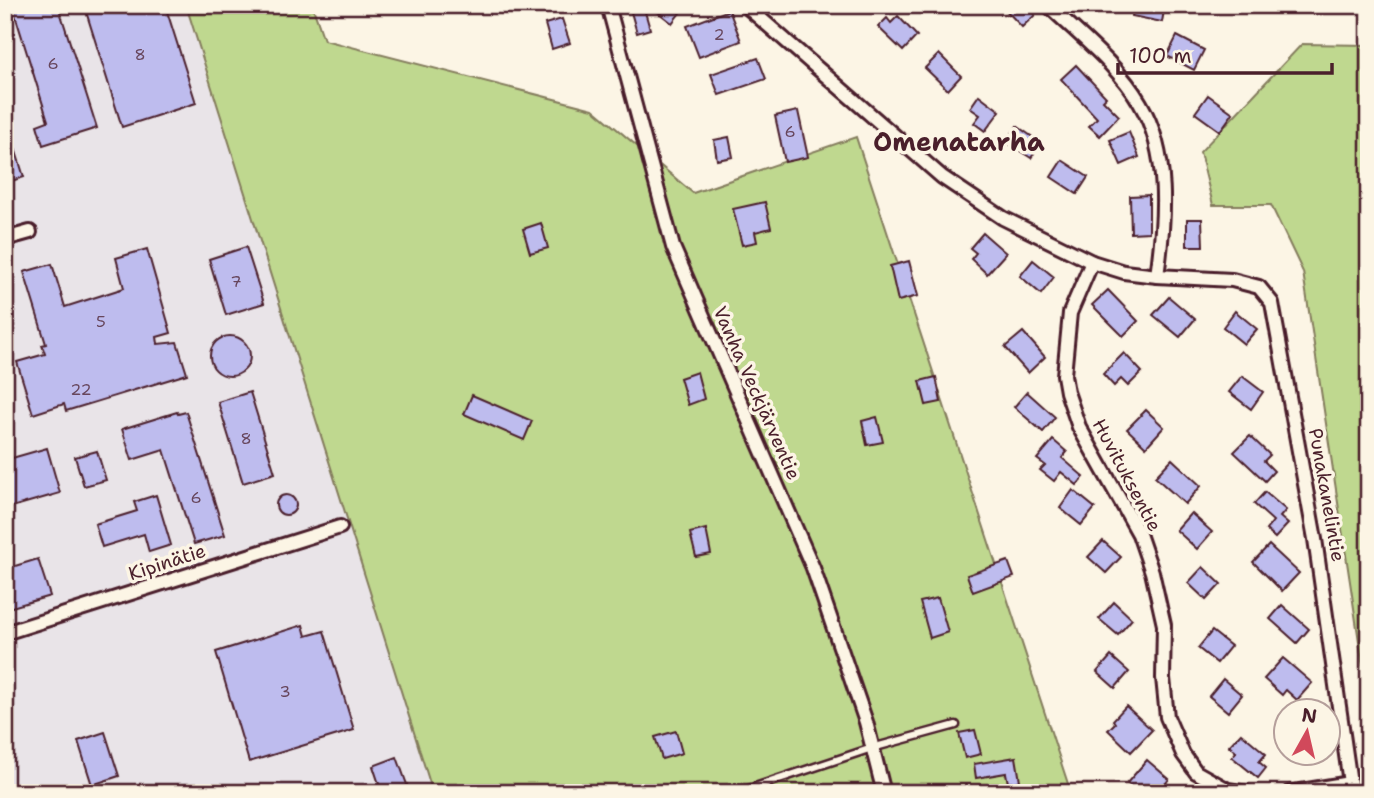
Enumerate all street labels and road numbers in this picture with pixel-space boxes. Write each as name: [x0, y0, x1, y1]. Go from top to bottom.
street label: Vanha Veckjärventie: [707, 302, 807, 484]
street label: Huvituksentie: [1087, 414, 1167, 536]
street label: Punakanelintie: [1303, 426, 1351, 564]
street label: Kipinätie: [125, 538, 209, 586]

